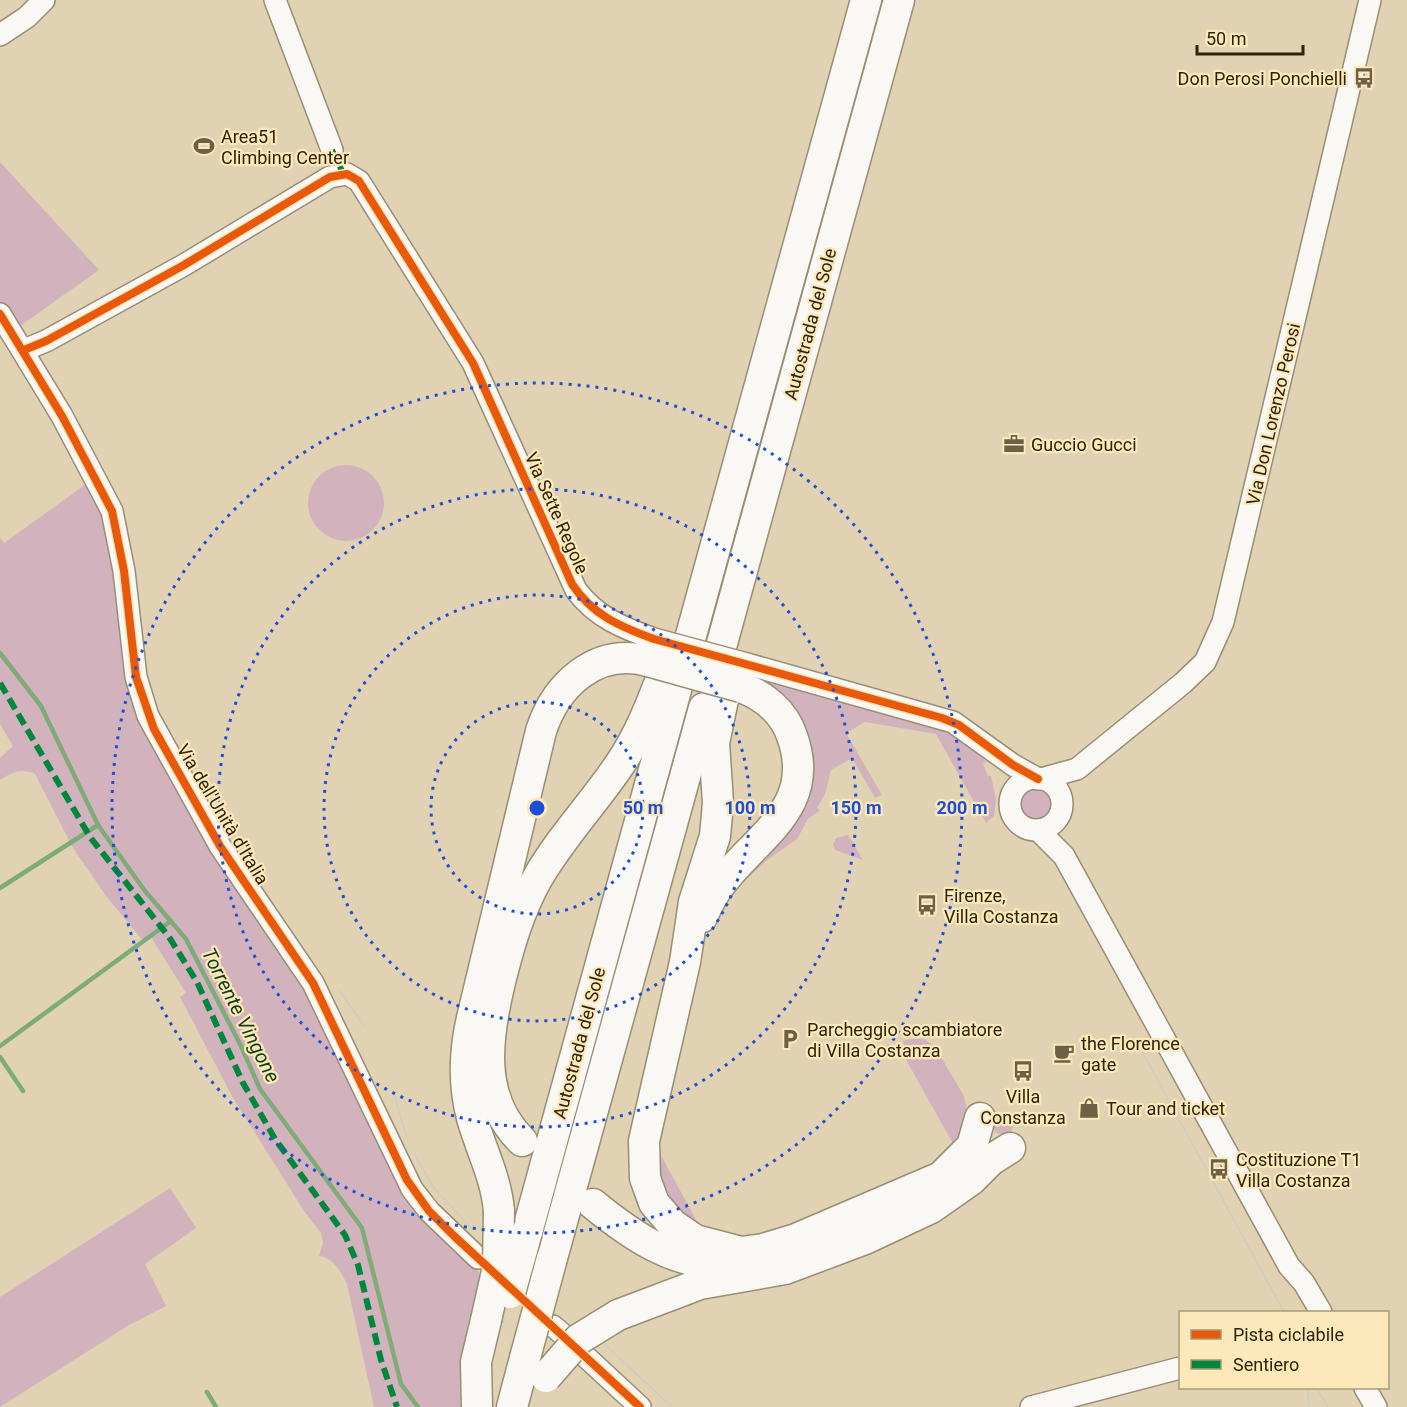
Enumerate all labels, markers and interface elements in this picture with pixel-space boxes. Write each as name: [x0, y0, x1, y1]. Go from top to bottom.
scale bar: [1197, 18, 1304, 56]
text: 50 m: [1206, 28, 1246, 49]
bus stop icon: Don Perosi Ponchielli: [1352, 66, 1376, 90]
place label: Don Perosi Ponchielli: [1178, 68, 1347, 89]
place label: Area51 Climbing Center: [221, 126, 349, 168]
sports icon: Area51 Climbing Center: [192, 134, 216, 158]
street label: Autostrada del Sole: [780, 246, 840, 402]
street label: Via Don Lorenzo Perosi: [1242, 321, 1304, 507]
office icon: Guccio Gucci: [1002, 432, 1026, 456]
place label: Guccio Gucci: [1031, 434, 1137, 455]
street label: Via Sette Regole: [521, 449, 593, 577]
street label: Via dell'Unità d'Italia: [173, 740, 273, 888]
text: 50 m: [623, 797, 663, 818]
text: 100 m: [724, 797, 776, 818]
text: 150 m: [830, 797, 882, 818]
text: 200 m: [936, 797, 988, 818]
centre of rings: [527, 798, 547, 818]
place label: Firenze, Villa Costanza: [944, 885, 1058, 927]
bus stop icon: Firenze, Villa Costanza: [915, 893, 939, 917]
water label: Torrente Vingone: [197, 944, 285, 1086]
street label: Autostrada del Sole: [549, 965, 609, 1121]
place label: Parcheggio scambiatore di Villa Costanza: [807, 1019, 1002, 1061]
parking icon: Parcheggio scambiatore di Villa Costanza: [778, 1027, 802, 1051]
place label: the Florence gate: [1081, 1033, 1180, 1075]
cafe icon: the Florence gate: [1052, 1041, 1076, 1065]
bus stop icon: Villa Constanza: [1011, 1059, 1035, 1083]
place label: Villa Constanza: [980, 1086, 1066, 1128]
shop icon: Tour and ticket: [1077, 1096, 1101, 1120]
place label: Tour and ticket: [1106, 1098, 1225, 1119]
place label: Costituzione T1 Villa Costanza: [1236, 1149, 1361, 1191]
bus stop icon: Costituzione T1 Villa Costanza: [1207, 1157, 1231, 1181]
legend: [1179, 1311, 1389, 1389]
text: Pista ciclabile: [1233, 1324, 1344, 1345]
text: Sentiero: [1233, 1354, 1299, 1375]

